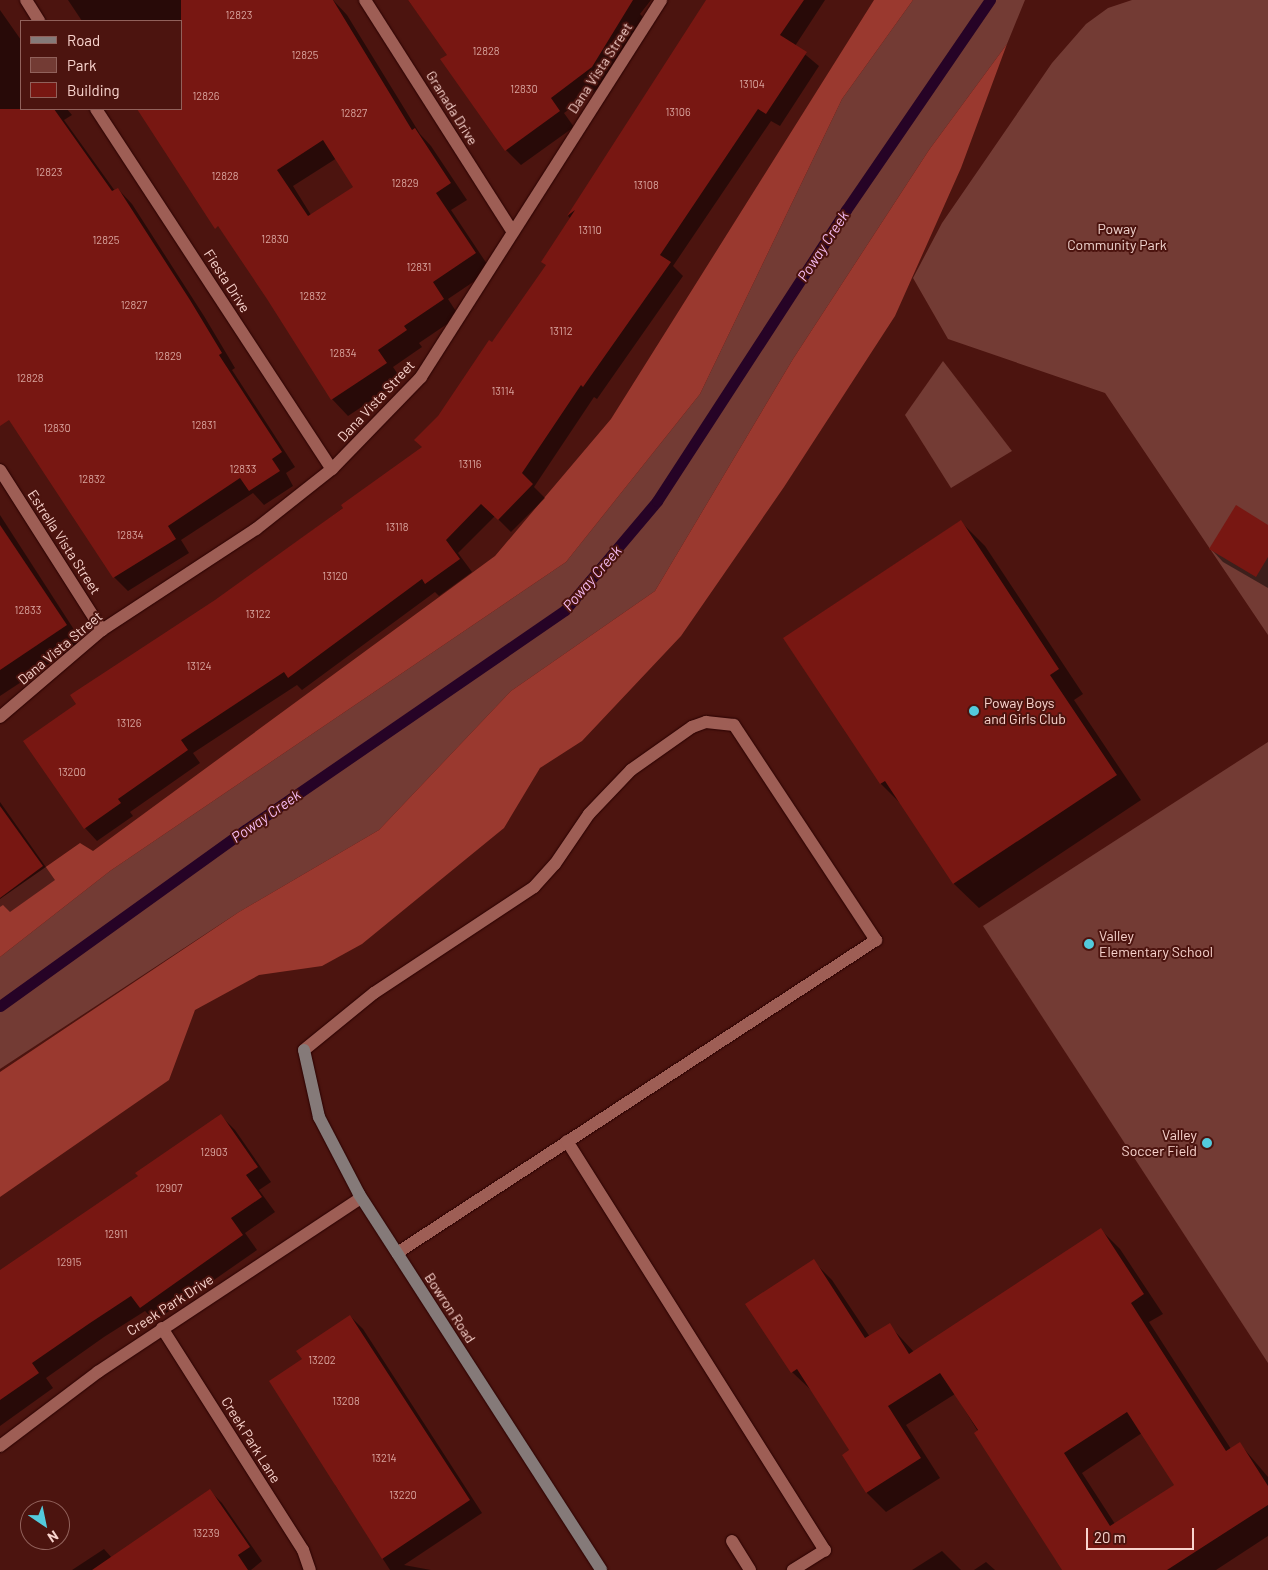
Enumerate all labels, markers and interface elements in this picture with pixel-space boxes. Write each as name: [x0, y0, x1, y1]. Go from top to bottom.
house number: 12823: [226, 8, 252, 22]
street label: Dana Vista Street: [564, 19, 636, 117]
legend: [20, 20, 182, 110]
text: Road: [67, 31, 100, 49]
house number: 12828: [472, 44, 500, 58]
house number: 12825: [291, 48, 319, 62]
text: Park: [67, 56, 96, 74]
street label: Granada Drive: [423, 68, 481, 148]
house number: 13104: [739, 77, 765, 91]
text: Building: [67, 81, 120, 99]
house number: 12830: [510, 82, 538, 96]
house number: 12826: [192, 89, 220, 103]
house number: 13106: [665, 105, 691, 119]
house number: 12827: [341, 106, 367, 120]
house number: 12823: [36, 165, 62, 179]
house number: 12828: [211, 169, 239, 183]
house number: 12829: [391, 176, 419, 190]
house number: 13108: [633, 178, 659, 192]
water label: Poway Creek: [794, 207, 852, 285]
park label: Poway Community Park: [1067, 221, 1167, 253]
house number: 13110: [578, 223, 602, 237]
house number: 12830: [261, 232, 289, 246]
house number: 12825: [92, 233, 120, 247]
street label: Fiesta Drive: [200, 246, 254, 316]
house number: 12831: [407, 260, 431, 274]
house number: 12832: [299, 289, 327, 303]
house number: 12827: [121, 298, 147, 312]
house number: 13112: [549, 324, 573, 338]
house number: 12834: [329, 346, 357, 360]
house number: 12829: [154, 349, 182, 363]
street label: Dana Vista Street: [334, 357, 418, 445]
house number: 12828: [16, 371, 44, 385]
house number: 13114: [491, 384, 515, 398]
house number: 12831: [192, 418, 216, 432]
house number: 12830: [43, 421, 71, 435]
house number: 13116: [459, 457, 481, 471]
house number: 12833: [230, 462, 256, 476]
house number: 12832: [78, 472, 106, 486]
street label: Estrella Vista Street: [24, 487, 104, 597]
house number: 13118: [386, 520, 408, 534]
house number: 12834: [116, 528, 144, 542]
water label: Poway Creek: [559, 542, 625, 614]
house number: 13120: [322, 569, 348, 583]
house number: 12833: [15, 603, 41, 617]
house number: 13122: [245, 607, 271, 621]
street label: Dana Vista Street: [14, 608, 106, 688]
house number: 13124: [186, 659, 212, 673]
place label: Poway Boys and Girls Club: [984, 695, 1066, 728]
marker: Poway Boys and Girls Club: [968, 705, 980, 717]
house number: 13126: [117, 716, 141, 730]
house number: 13200: [58, 765, 86, 779]
water label: Poway Creek: [228, 786, 304, 846]
place label: Valley Elementary School: [1099, 928, 1213, 960]
marker: Valley Elementary School: [1083, 938, 1095, 950]
place label: Valley Soccer Field: [1122, 1127, 1197, 1160]
marker: Valley Soccer Field: [1201, 1137, 1213, 1149]
house number: 12903: [200, 1145, 228, 1159]
house number: 12907: [156, 1181, 182, 1195]
house number: 12911: [105, 1227, 127, 1241]
house number: 12915: [57, 1255, 81, 1269]
street label: Bowron Road: [421, 1270, 479, 1346]
street label: Creek Park Drive: [124, 1271, 216, 1339]
house number: 13202: [308, 1353, 336, 1367]
street label: Creek Park Lane: [218, 1394, 284, 1486]
house number: 13208: [332, 1394, 360, 1408]
house number: 13214: [371, 1451, 397, 1465]
house number: 13220: [389, 1488, 417, 1502]
north arrow: [20, 1500, 70, 1550]
scale bar: [1088, 1518, 1196, 1550]
house number: 13239: [193, 1526, 219, 1540]
text: N: [44, 1527, 62, 1547]
text: 20 m: [1094, 1528, 1126, 1546]

